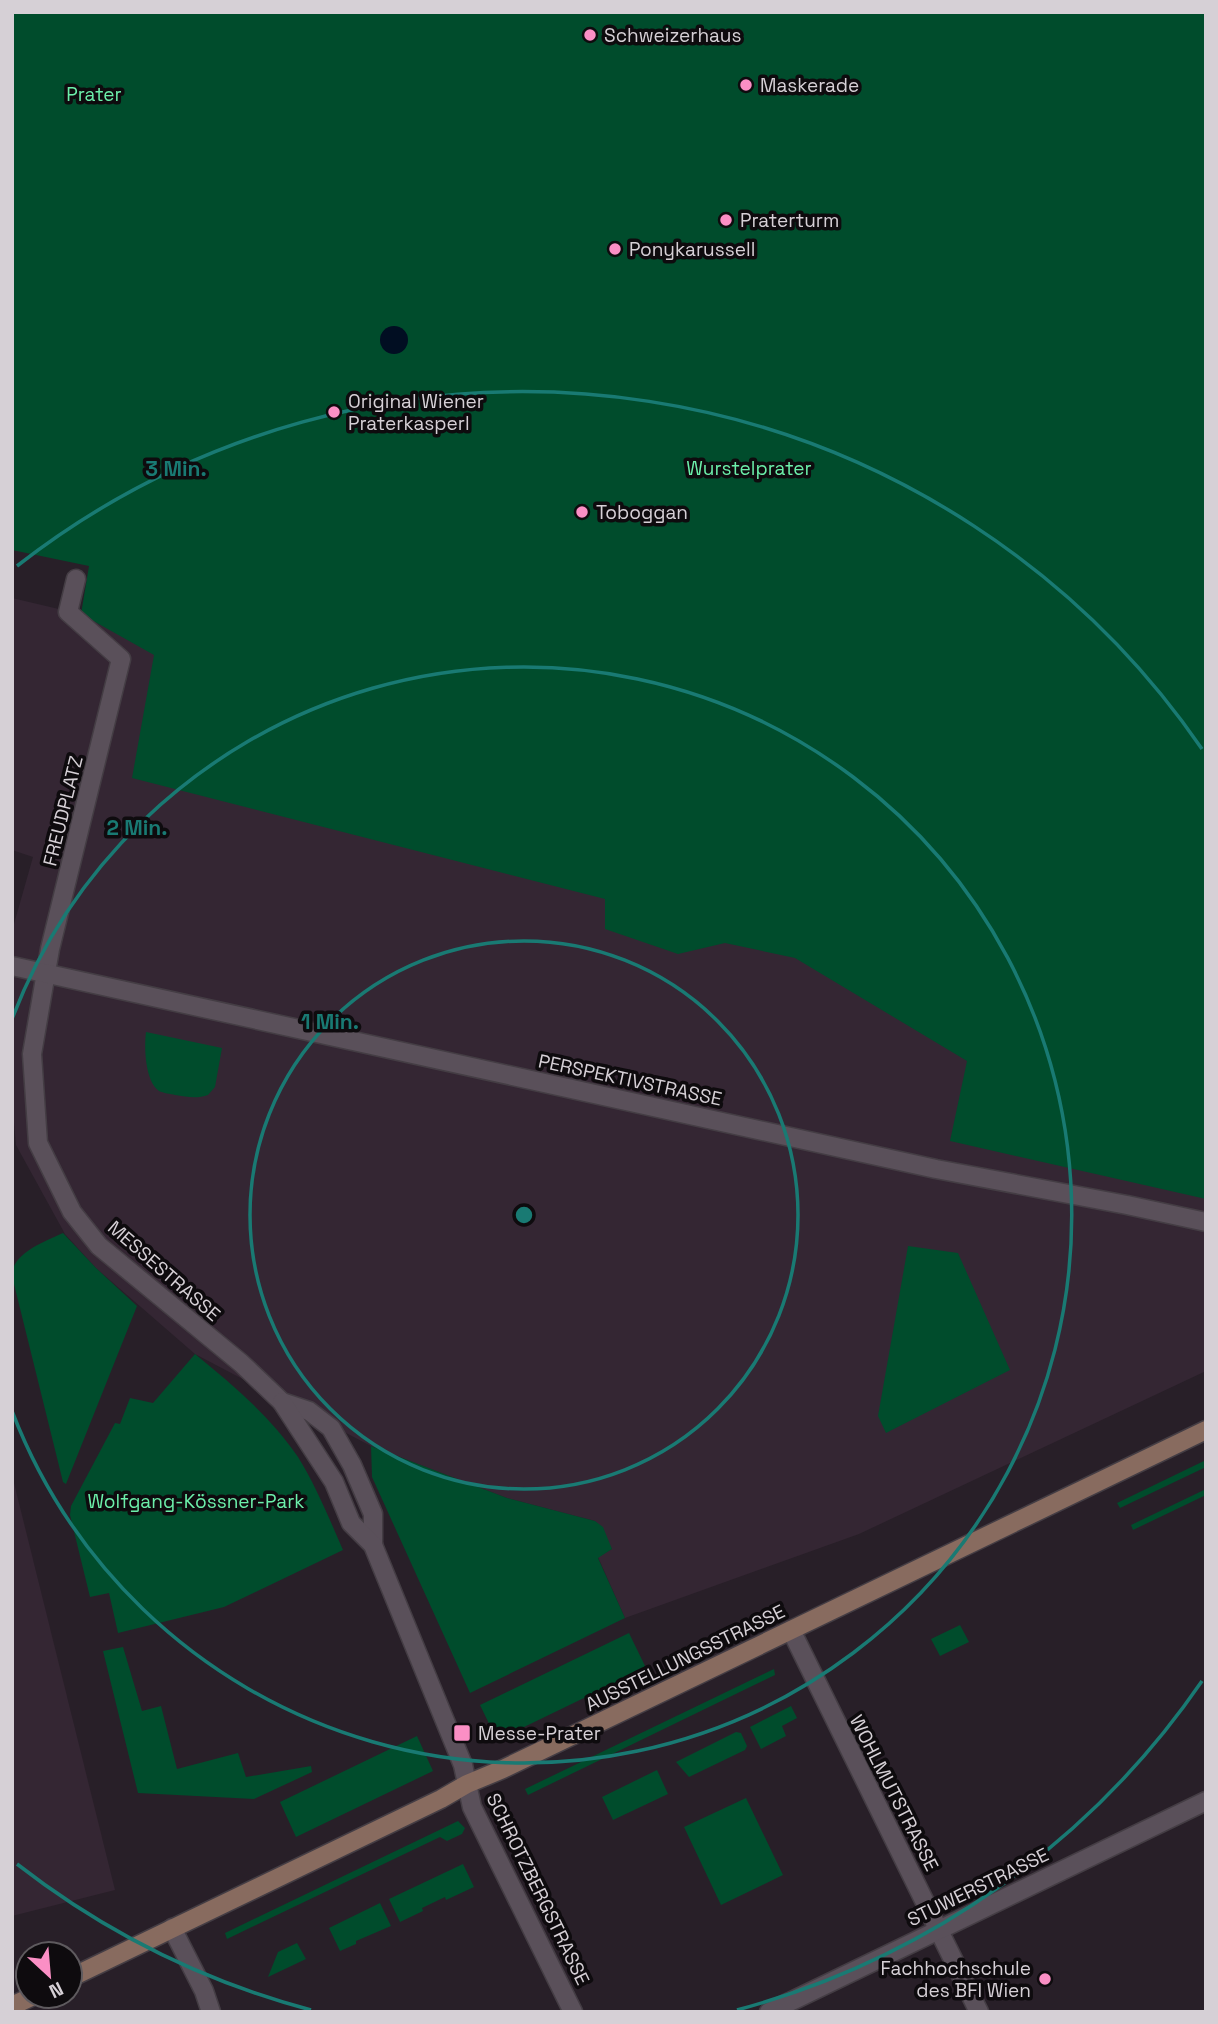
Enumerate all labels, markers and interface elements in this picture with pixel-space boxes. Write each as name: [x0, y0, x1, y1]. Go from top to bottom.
place label: Schweizerhaus: [604, 23, 741, 48]
marker: Schweizerhaus: [582, 27, 598, 43]
place label: Maskerade: [760, 73, 859, 98]
marker: Maskerade: [738, 77, 754, 93]
park label: Prater: [66, 82, 122, 107]
place label: Praterturm: [740, 208, 839, 233]
marker: Praterturm: [718, 212, 734, 228]
place label: Ponykarussell: [629, 237, 755, 262]
marker: Ponykarussell: [607, 241, 623, 257]
place label: Original Wiener Praterkasperl: [348, 389, 484, 436]
marker: Original Wiener Praterkasperl: [326, 404, 342, 420]
text: 3 Min.: [145, 455, 207, 482]
park label: Wurstelprater: [686, 456, 812, 481]
place label: Toboggan: [596, 500, 688, 525]
marker: Toboggan: [574, 504, 590, 520]
street label: FREUDPLATZ: [37, 753, 89, 869]
text: 2 Min.: [106, 814, 168, 841]
text: 1 Min.: [301, 1008, 359, 1035]
street label: PERSPEKTIVSTRASSE: [536, 1048, 724, 1112]
centre of rings: [512, 1203, 536, 1227]
street label: MESSESTRASSE: [102, 1215, 226, 1327]
park label: Wolfgang-Kössner-Park: [87, 1489, 305, 1514]
street label: AUSSTELLUNGSSTRASSE: [581, 1599, 789, 1717]
street label: WOHLMUTSTRASSE: [844, 1711, 944, 1875]
place label: Messe-Prater: [478, 1721, 601, 1746]
marker: Messe-Prater: [452, 1723, 472, 1743]
street label: SCHROTZBERGSTRASSE: [481, 1789, 595, 1989]
street label: STUWERSTRASSE: [903, 1842, 1053, 1932]
north arrow: [14, 1940, 84, 2010]
place label: Fachhochschule des BFI Wien: [880, 1956, 1031, 2003]
marker: Fachhochschule des BFI Wien: [1037, 1971, 1053, 1987]
text: N: [45, 1976, 67, 2004]

